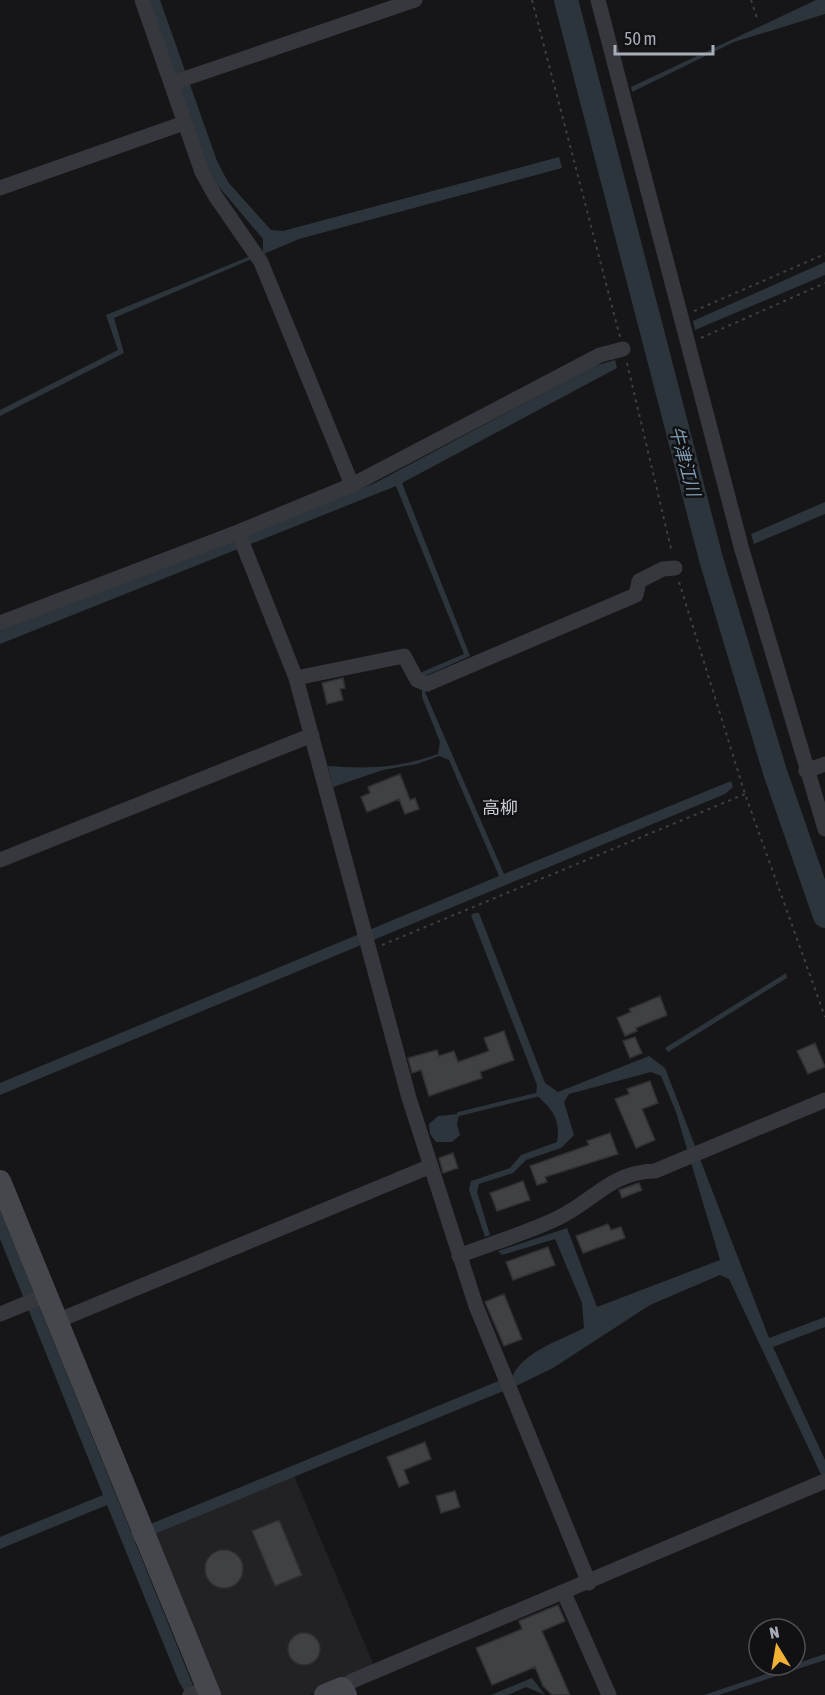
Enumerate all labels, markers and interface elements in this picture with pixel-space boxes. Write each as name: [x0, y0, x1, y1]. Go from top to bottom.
scale bar: [615, 18, 712, 56]
text: 50 m: [624, 28, 656, 49]
water label: 牛津江川: [666, 424, 705, 500]
district label: 高柳: [482, 797, 518, 818]
north arrow: [747, 1617, 807, 1677]
text: N: [768, 1623, 780, 1642]

